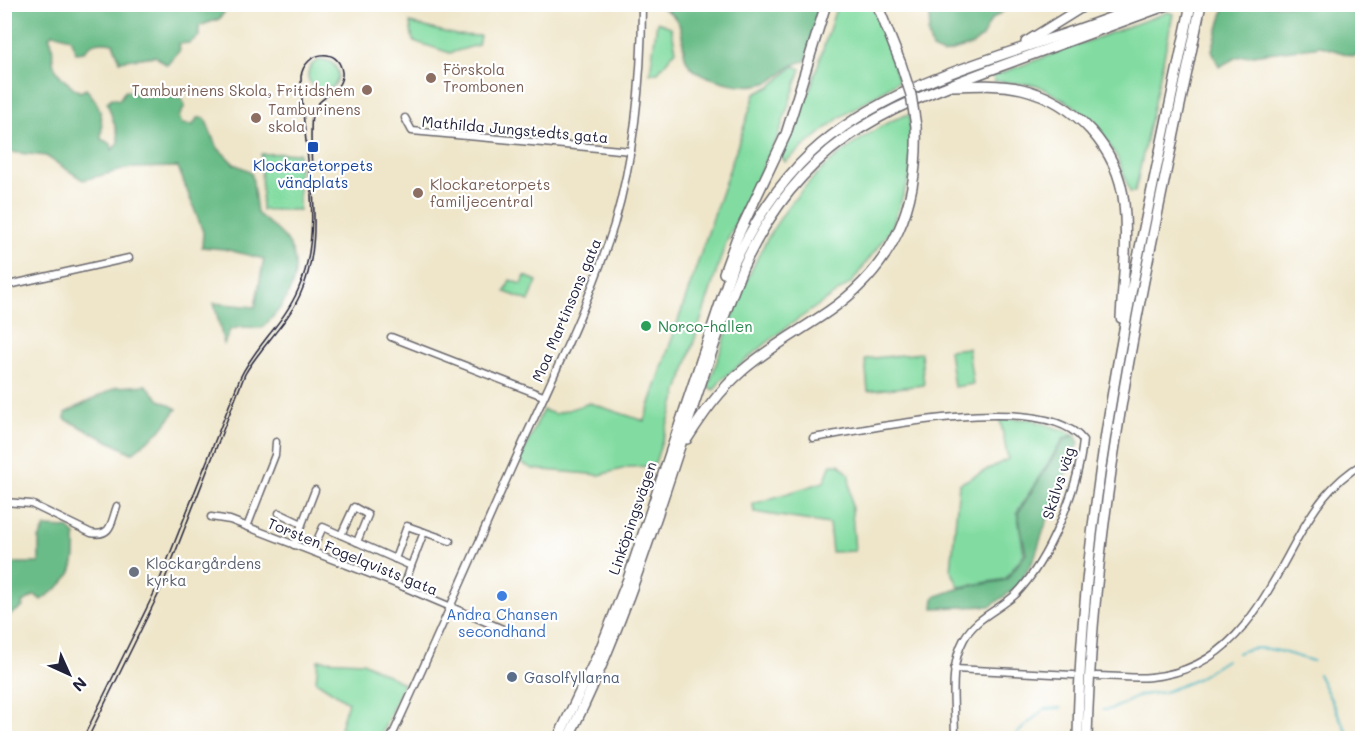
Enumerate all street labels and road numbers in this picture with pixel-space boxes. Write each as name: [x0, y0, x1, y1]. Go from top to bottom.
street label: Mathilda Jungstedts gata: [421, 111, 609, 147]
street label: Moa Martinsons gata: [527, 235, 605, 385]
street label: Skälvs väg: [1037, 444, 1079, 522]
street label: Linköpingsvägen: [603, 459, 661, 577]
street label: Torsten Fogelqvists gata: [265, 513, 441, 599]

